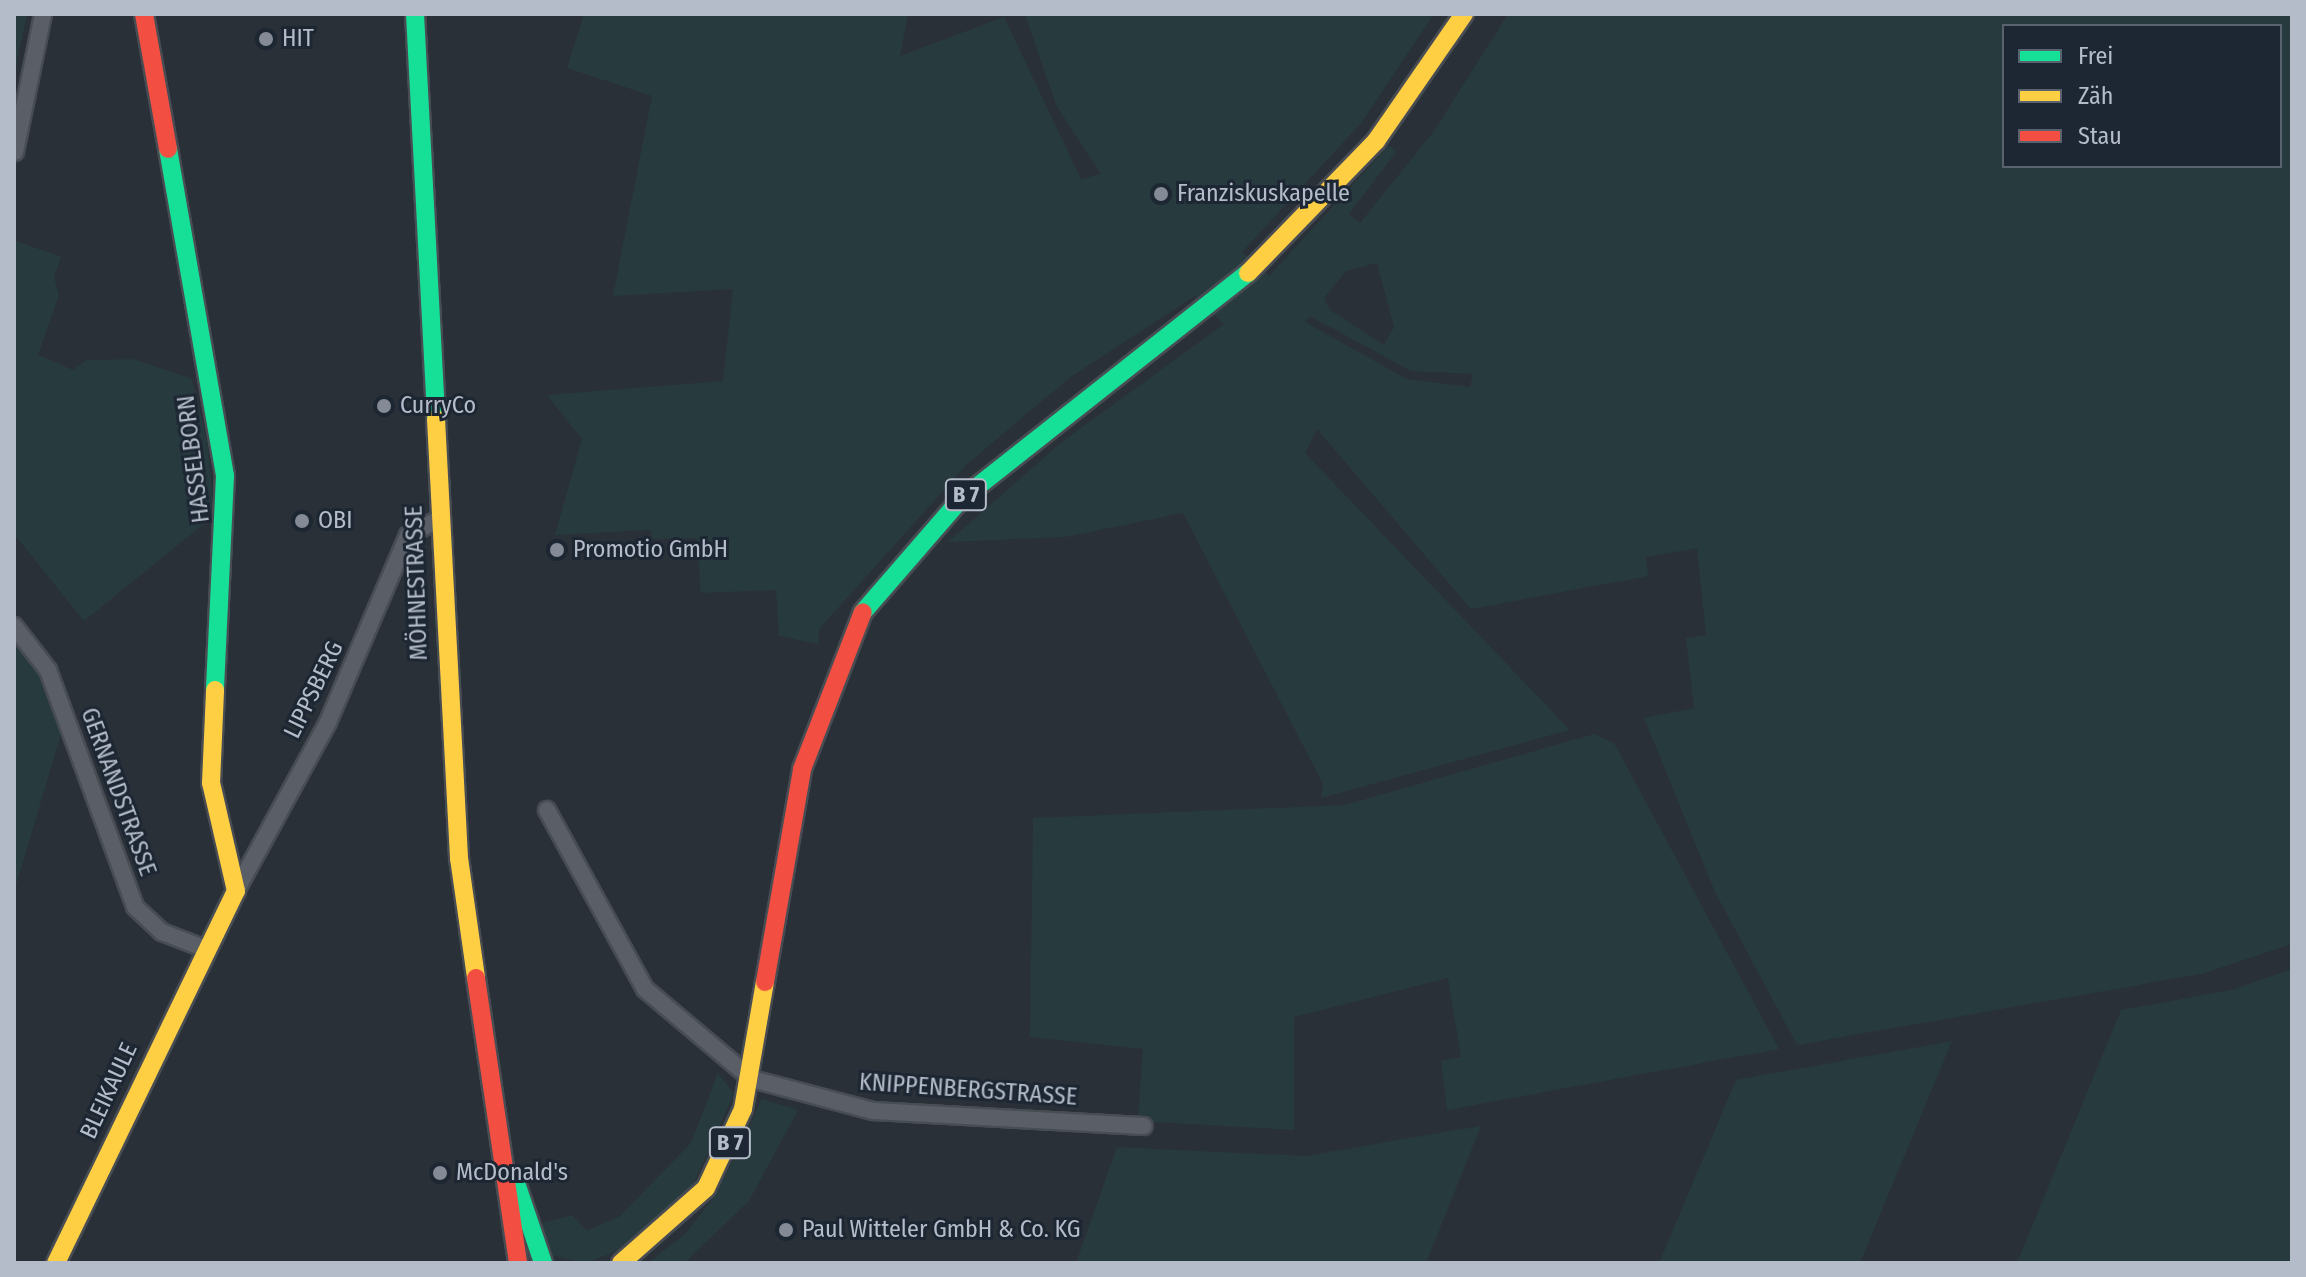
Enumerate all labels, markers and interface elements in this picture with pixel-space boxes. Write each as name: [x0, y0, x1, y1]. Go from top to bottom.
legend: [2002, 24, 2282, 168]
place label: HIT: [282, 25, 314, 53]
marker: HIT: [257, 30, 275, 48]
text: Frei: [2078, 42, 2113, 70]
text: Zäh: [2078, 82, 2113, 110]
text: Stau: [2078, 122, 2122, 150]
place label: Franziskuskapelle: [1177, 180, 1350, 208]
marker: Franziskuskapelle: [1152, 185, 1170, 203]
place label: CurryCo: [400, 392, 476, 420]
street label: HASSELBORN: [172, 394, 216, 524]
marker: CurryCo: [375, 397, 393, 415]
road number: B 7: [944, 477, 988, 513]
street label: MÖHNESTRASSE: [400, 505, 434, 661]
place label: OBI: [318, 507, 352, 535]
marker: OBI: [293, 512, 311, 530]
place label: Promotio GmbH: [573, 536, 728, 564]
marker: Promotio GmbH: [548, 541, 566, 559]
street label: LIPPSBERG: [278, 637, 350, 743]
street label: GERNANDSTRASSE: [74, 704, 162, 880]
street label: BLEIKAULE: [74, 1039, 144, 1143]
street label: KNIPPENBERGSTRASSE: [858, 1068, 1078, 1112]
road number: B 7: [708, 1125, 752, 1161]
place label: McDonald's: [456, 1159, 568, 1187]
marker: McDonald's: [431, 1164, 449, 1182]
place label: Paul Witteler GmbH & Co. KG: [802, 1216, 1081, 1244]
marker: Paul Witteler GmbH & Co. KG: [777, 1221, 795, 1239]

